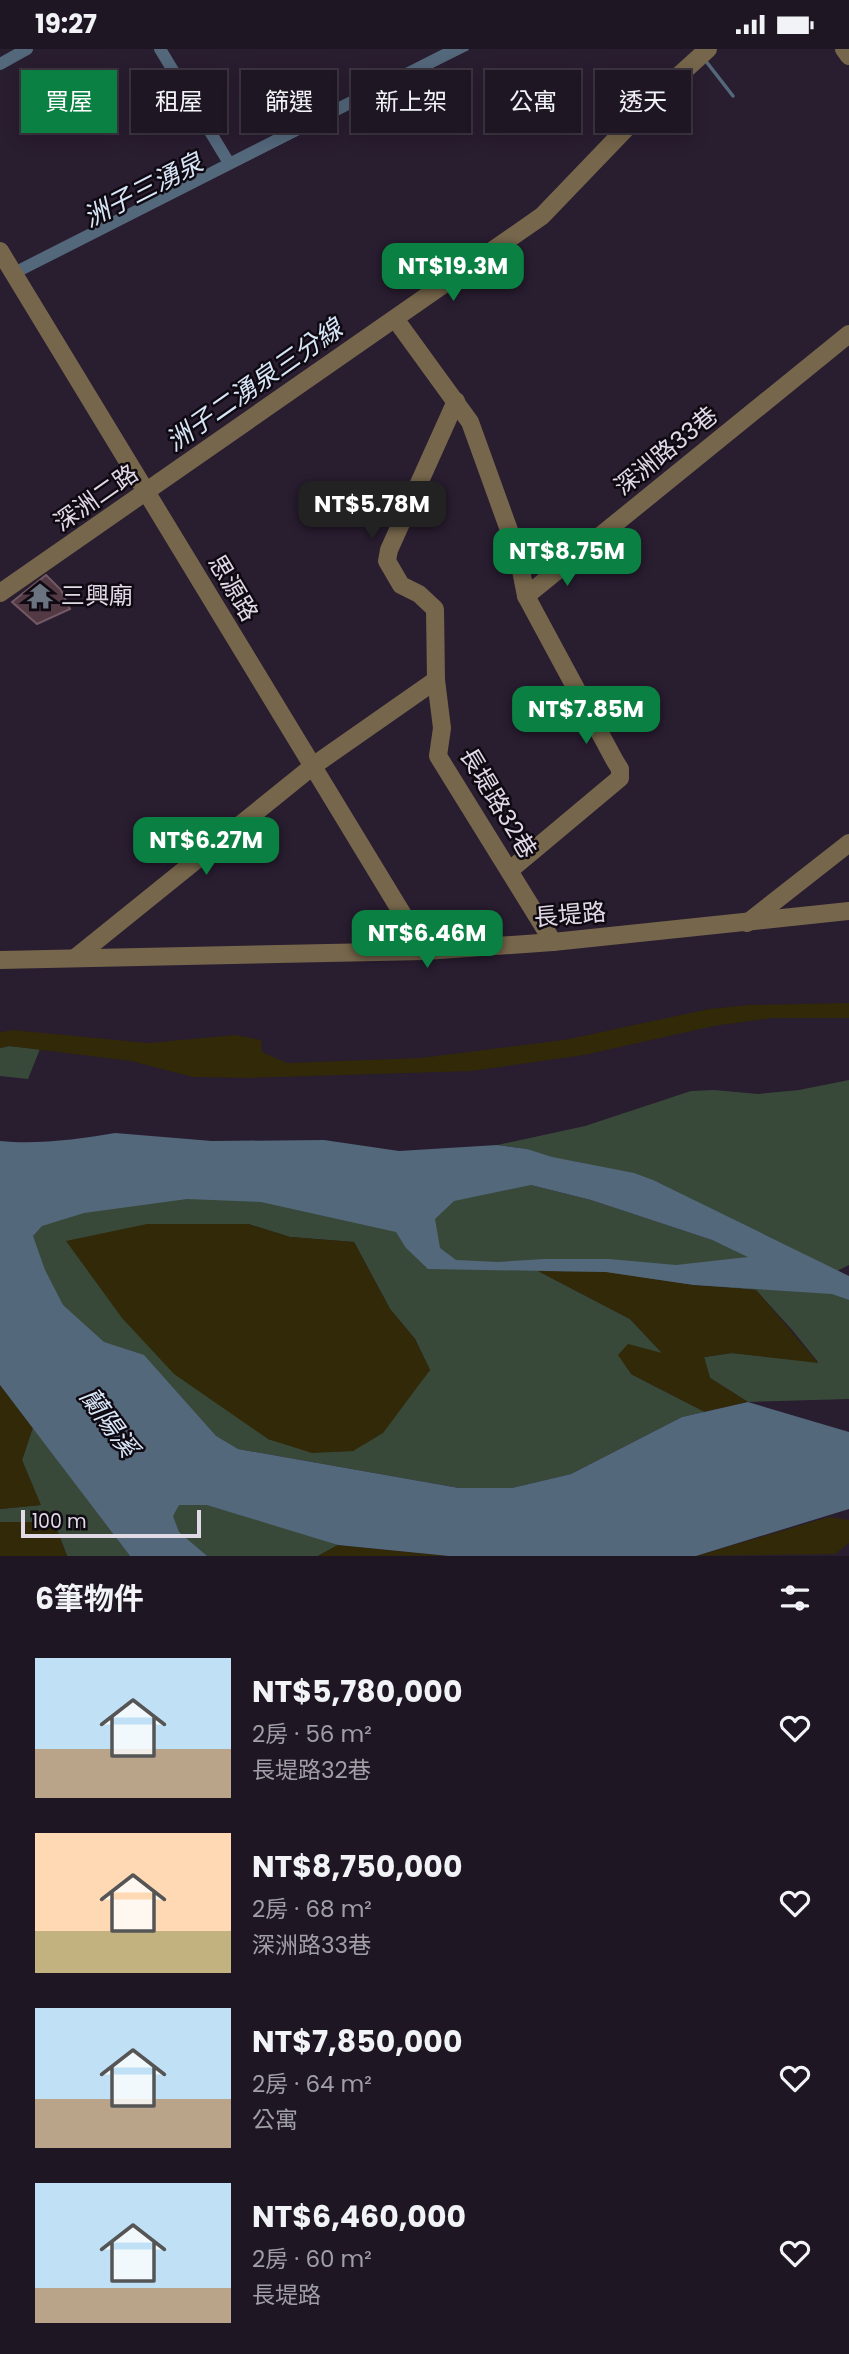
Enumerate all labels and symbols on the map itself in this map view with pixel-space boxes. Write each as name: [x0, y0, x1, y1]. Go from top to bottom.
water label: 洲子三湧泉: [77, 144, 210, 236]
pin: NT$19.3M: [381, 243, 525, 303]
water label: 洲子二湧泉三分線: [158, 309, 352, 459]
street label: 深洲路33巷: [607, 399, 724, 503]
street label: 深洲二路: [47, 457, 144, 539]
pin: NT$5.78M: [300, 482, 444, 541]
pin: NT$8.75M: [495, 529, 639, 588]
street label: 思源路: [201, 548, 266, 627]
place label: 三興廟: [61, 579, 133, 612]
temple icon: 三興廟: [25, 581, 55, 611]
pin: NT$7.85M: [514, 687, 658, 746]
street label: 長堤路32巷: [452, 741, 544, 864]
pin: NT$6.27M: [134, 817, 278, 877]
street label: 長堤路: [533, 895, 607, 934]
pin: NT$6.46M: [355, 911, 499, 970]
water label: 蘭陽溪: [72, 1380, 149, 1467]
scale bar: [21, 1507, 201, 1539]

